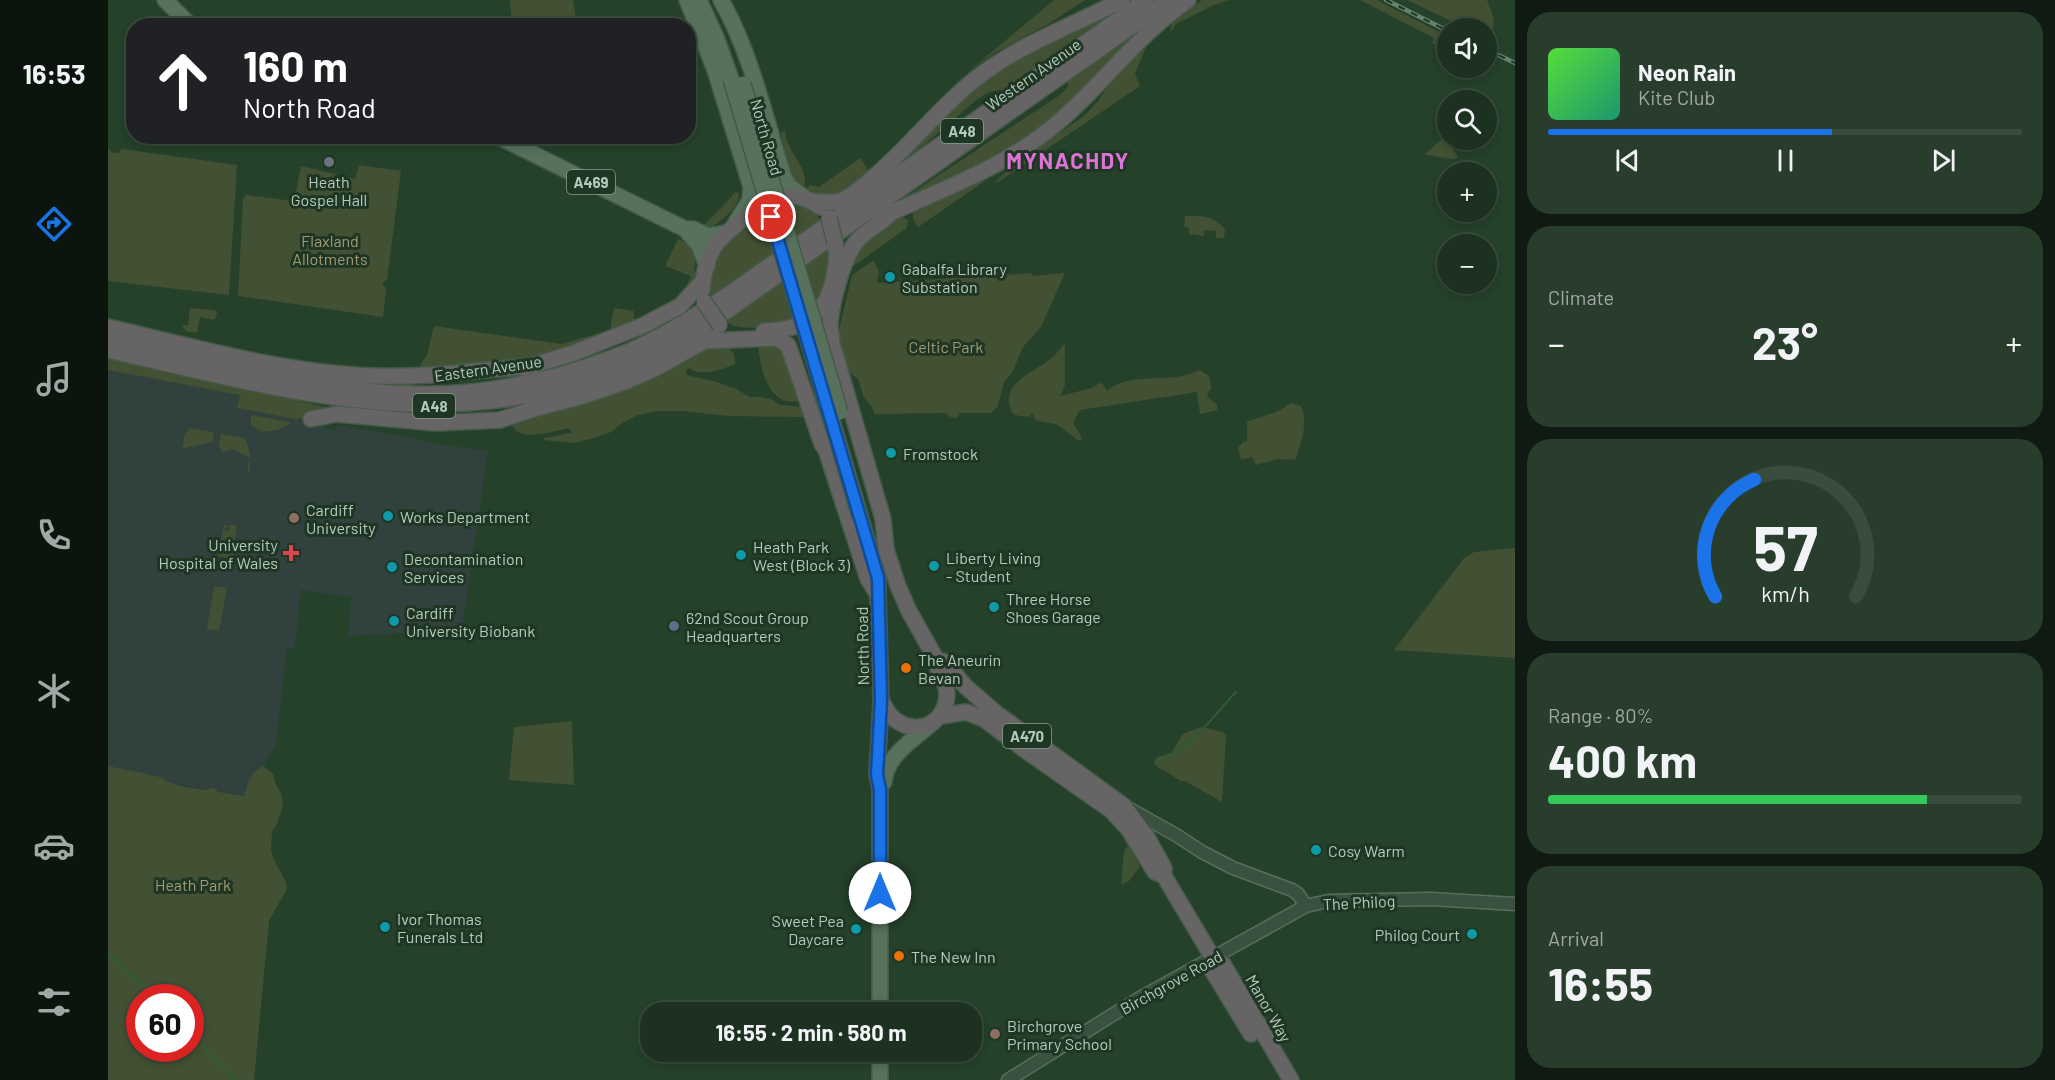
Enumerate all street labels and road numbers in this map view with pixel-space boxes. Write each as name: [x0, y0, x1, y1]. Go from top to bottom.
street label: Western Avenue: [982, 34, 1084, 114]
street label: North Road: [747, 97, 787, 177]
road number: A48: [941, 119, 983, 143]
road number: A469: [567, 170, 615, 194]
street label: Eastern Avenue: [433, 351, 543, 385]
road number: A48: [413, 394, 455, 418]
street label: North Road: [852, 607, 872, 685]
road number: A470: [1003, 724, 1051, 748]
street label: The Philog: [1322, 891, 1396, 913]
street label: Birchgrove Road: [1117, 946, 1225, 1018]
street label: Manor Way: [1242, 971, 1296, 1046]

